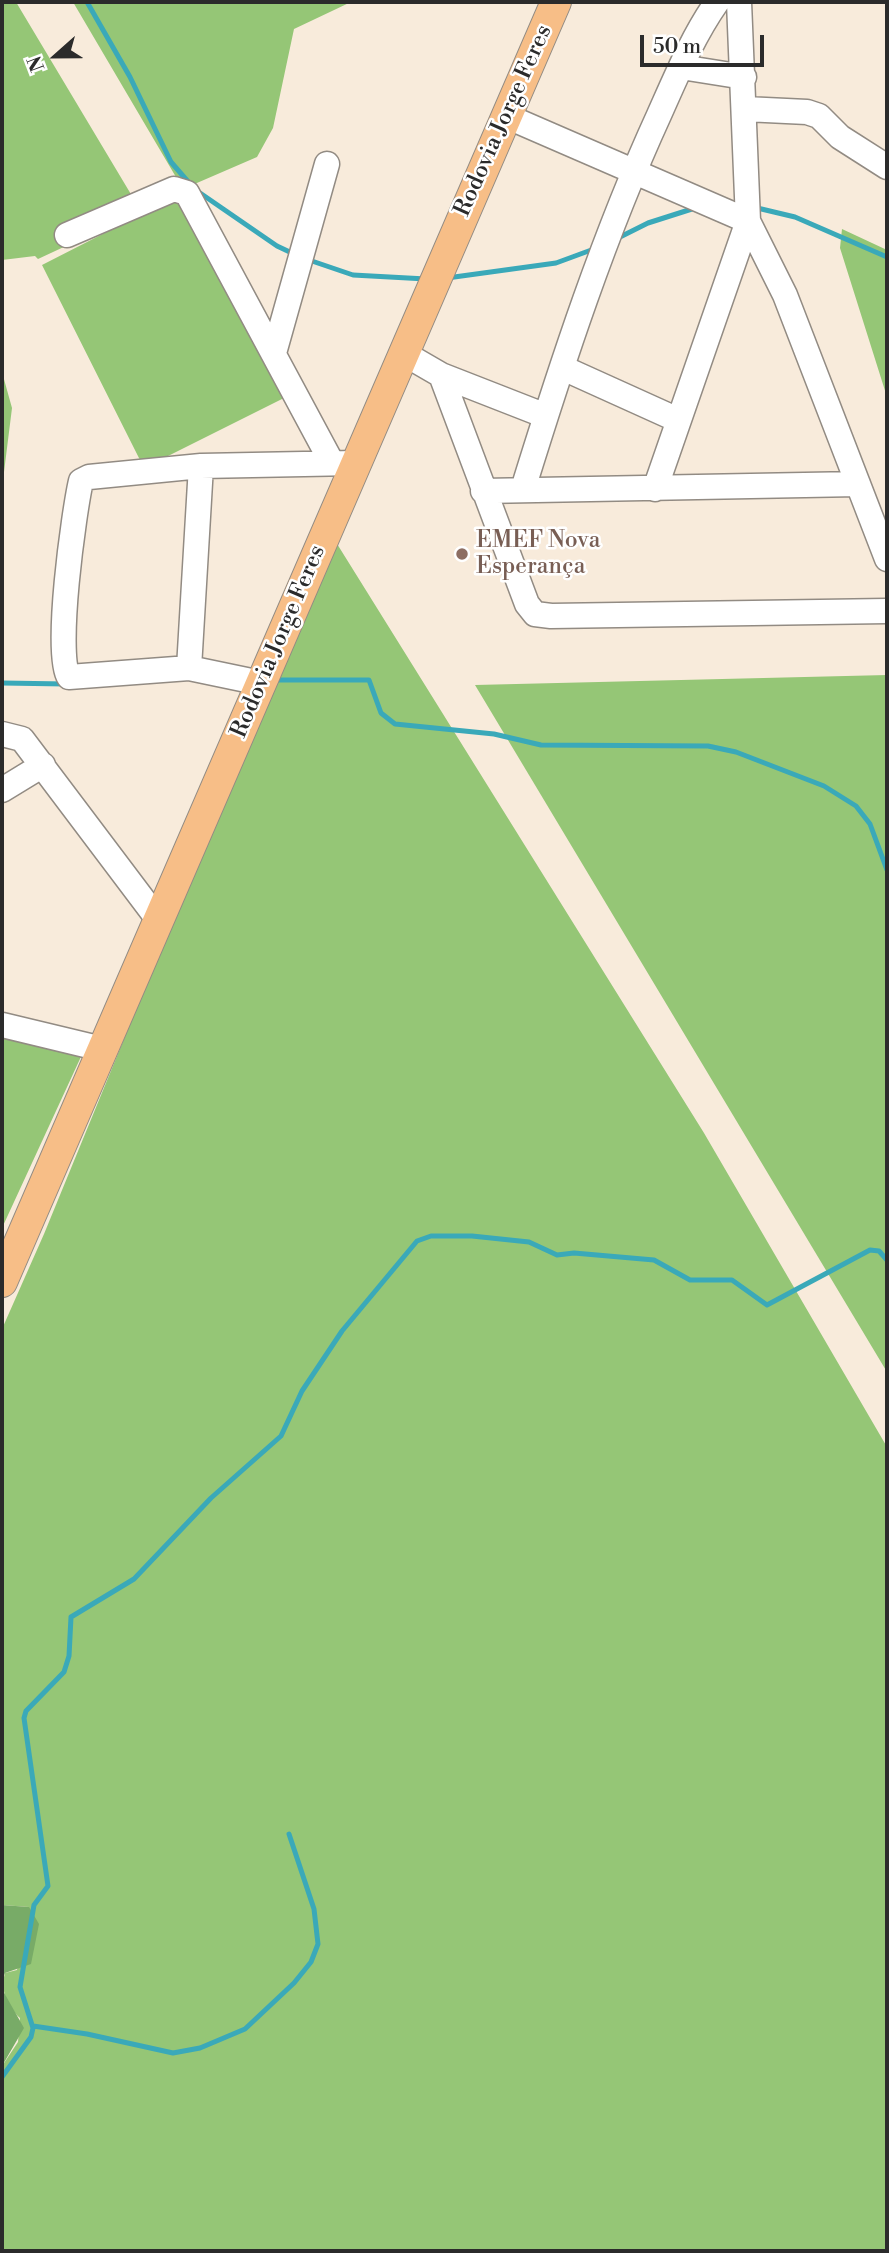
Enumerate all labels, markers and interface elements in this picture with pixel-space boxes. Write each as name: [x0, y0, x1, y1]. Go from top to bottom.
north arrow: [21, 21, 91, 91]
street label: Rodovia Jorge Feres: [449, 21, 559, 221]
scale bar: [644, 21, 768, 65]
text: 50 m: [653, 34, 701, 60]
text: N: [22, 52, 50, 75]
place label: EMEF Nova Esperança: [476, 527, 600, 581]
street label: Rodovia Jorge Feres: [226, 541, 332, 743]
marker: EMEF Nova Esperança: [454, 546, 470, 562]

